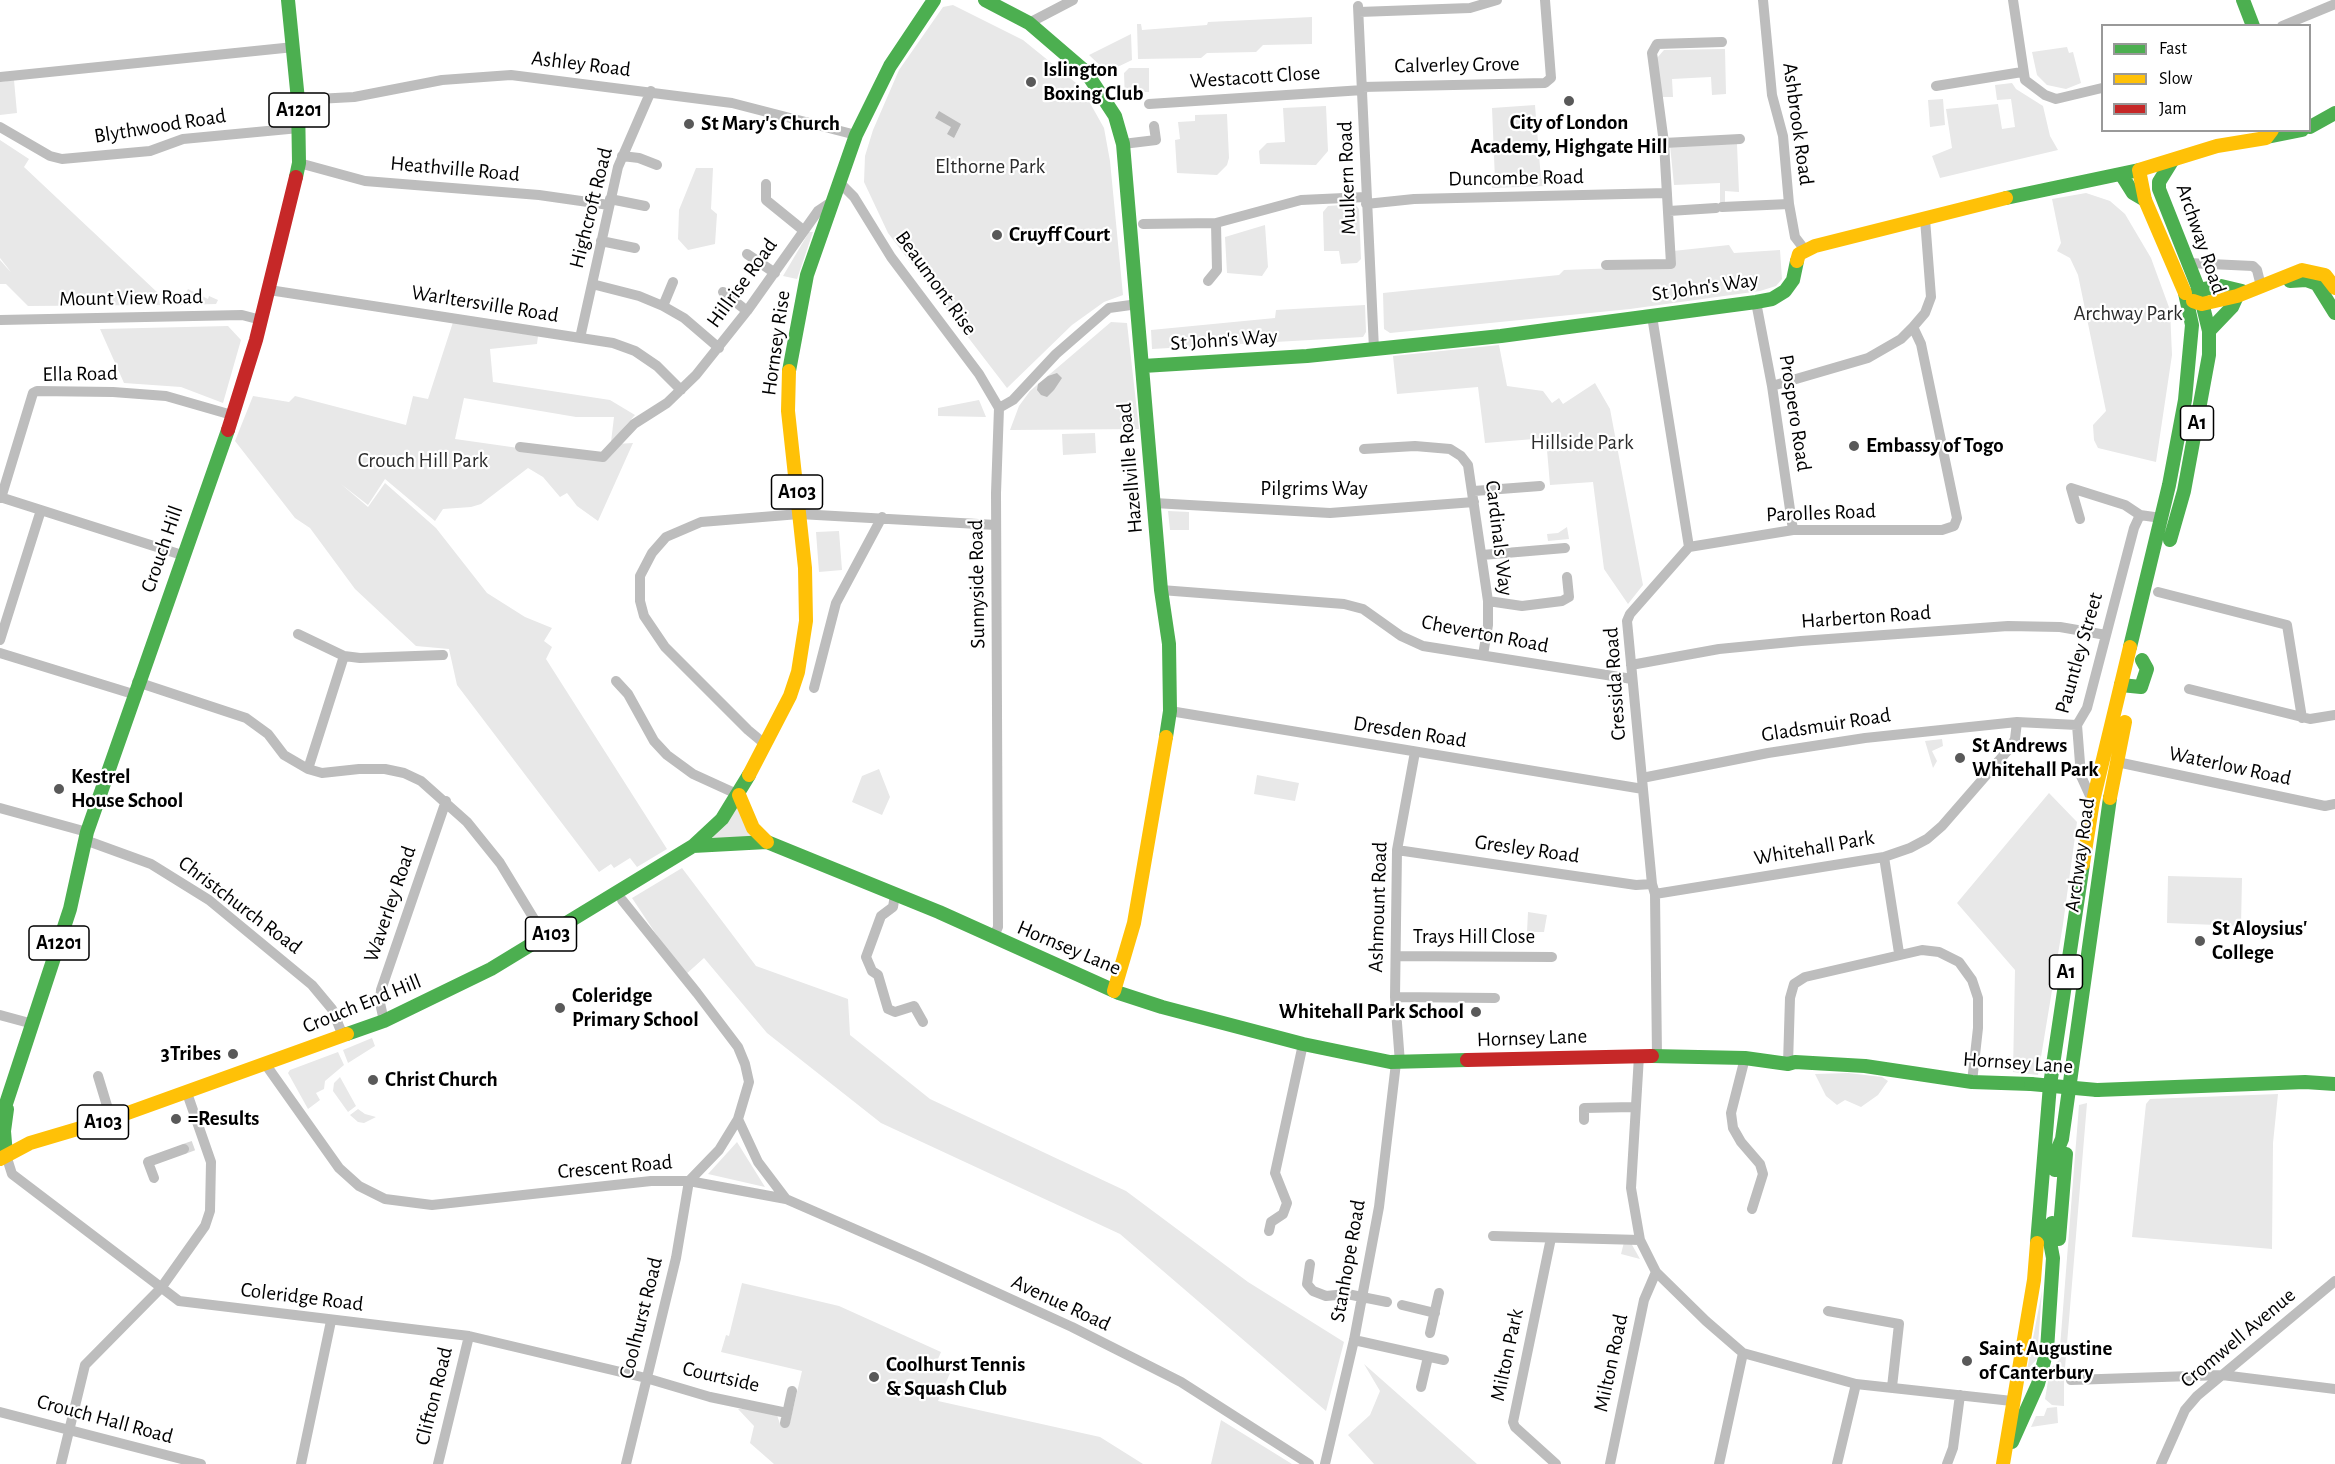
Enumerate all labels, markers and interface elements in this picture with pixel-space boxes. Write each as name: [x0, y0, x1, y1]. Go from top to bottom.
legend: [2101, 24, 2311, 132]
text: Fast: [2159, 40, 2187, 58]
street label: Ashley Road: [530, 45, 632, 83]
street label: Calverley Grove: [1394, 51, 1520, 79]
place label: Islington Boxing Club: [1043, 57, 1143, 107]
street label: Westacott Close: [1189, 60, 1321, 94]
street label: Ashbrook Road: [1777, 61, 1819, 187]
text: Slow: [2159, 70, 2192, 88]
marker: Islington Boxing Club: [1024, 75, 1038, 89]
road number: A1201: [269, 93, 329, 127]
marker: City of London Academy, Highgate Hill: [1562, 94, 1576, 108]
text: Jam: [2159, 100, 2187, 118]
street label: Blythwood Road: [92, 103, 228, 149]
place label: City of London Academy, Highgate Hill: [1470, 110, 1668, 160]
place label: St Mary's Church: [701, 111, 840, 137]
marker: St Mary's Church: [682, 117, 696, 131]
street label: Mulkern Road: [1332, 121, 1362, 235]
street label: Highcroft Road: [564, 145, 618, 271]
street label: Heathville Road: [389, 151, 521, 187]
park label: Elthorne Park: [935, 154, 1045, 180]
street label: Duncombe Road: [1448, 164, 1584, 192]
street label: Archway Road: [2170, 181, 2232, 297]
place label: Cruyff Court: [1009, 222, 1110, 248]
street label: Beaumont Rise: [890, 226, 982, 340]
marker: Cruyff Court: [990, 228, 1004, 242]
street label: Hillrise Road: [701, 233, 783, 333]
street label: St John's Way: [1650, 267, 1760, 307]
street label: Warltersville Road: [409, 280, 561, 328]
street label: Mount View Road: [59, 284, 203, 312]
street label: Hornsey Rise: [756, 289, 796, 397]
park label: Archway Park: [2073, 301, 2183, 327]
street label: St John's Way: [1170, 324, 1278, 356]
street label: Prospero Road: [1773, 353, 1817, 473]
street label: Ella Road: [42, 361, 118, 387]
street label: Hazellville Road: [1112, 402, 1148, 534]
road number: A1: [2180, 406, 2214, 440]
park label: Hillside Park: [1531, 430, 1633, 456]
place label: Embassy of Togo: [1866, 433, 2004, 459]
marker: Embassy of Togo: [1847, 439, 1861, 453]
park label: Crouch Hill Park: [358, 448, 488, 474]
road number: A103: [772, 475, 822, 509]
street label: Pilgrims Way: [1260, 476, 1368, 502]
street label: Cardinals Way: [1479, 479, 1519, 597]
street label: Parolles Road: [1766, 498, 1876, 528]
street label: Crouch Hill: [135, 502, 189, 596]
street label: Sunnyside Road: [963, 519, 991, 649]
street label: Pauntley Street: [2050, 590, 2108, 716]
street label: Harberton Road: [1800, 600, 1932, 634]
street label: Cheverton Road: [1419, 609, 1551, 659]
street label: Cressida Road: [1598, 627, 1632, 741]
street label: Gladsmuir Road: [1760, 702, 1892, 748]
street label: Dresden Road: [1352, 711, 1468, 753]
place label: St Andrews Whitehall Park: [1972, 733, 2099, 783]
street label: Waterlow Road: [2166, 741, 2294, 791]
marker: St Andrews Whitehall Park: [1953, 751, 1967, 765]
place label: Kestrel House School: [71, 764, 183, 814]
marker: Kestrel House School: [52, 782, 66, 796]
street label: Archway Road: [2060, 796, 2100, 914]
street label: Whitehall Park: [1752, 825, 1876, 871]
street label: Gresley Road: [1473, 829, 1581, 869]
street label: Ashmount Road: [1363, 841, 1393, 973]
street label: Waverley Road: [358, 843, 422, 965]
street label: Christchurch Road: [173, 850, 307, 960]
street label: Hornsey Lane: [1013, 915, 1125, 981]
place label: St Aloysius' College: [2212, 916, 2307, 966]
road number: A103: [526, 917, 576, 951]
street label: Trays Hill Close: [1413, 924, 1535, 950]
road number: A1201: [29, 926, 89, 960]
marker: St Aloysius' College: [2193, 934, 2207, 948]
road number: A1: [2050, 955, 2082, 989]
street label: Crouch End Hill: [299, 969, 425, 1039]
place label: Coleridge Primary School: [572, 983, 699, 1033]
place label: Whitehall Park School: [1279, 999, 1464, 1025]
marker: Coleridge Primary School: [553, 1001, 567, 1015]
marker: Whitehall Park School: [1469, 1005, 1483, 1019]
street label: Hornsey Lane: [1476, 1023, 1588, 1053]
place label: 3Tribes: [161, 1041, 221, 1067]
marker: 3Tribes: [226, 1047, 240, 1061]
street label: Hornsey Lane: [1962, 1047, 2074, 1079]
place label: Christ Church: [385, 1067, 498, 1093]
marker: Christ Church: [366, 1073, 380, 1087]
road number: A103: [78, 1105, 128, 1139]
place label: =Results: [188, 1106, 259, 1132]
marker: =Results: [169, 1112, 183, 1126]
street label: Crescent Road: [556, 1149, 674, 1185]
street label: Stanhope Road: [1325, 1198, 1371, 1324]
street label: Coolhurst Road: [614, 1255, 668, 1381]
street label: Avenue Road: [1007, 1269, 1115, 1337]
street label: Coleridge Road: [239, 1277, 365, 1317]
street label: Cromwell Avenue: [2175, 1283, 2301, 1393]
street label: Milton Park: [1485, 1306, 1529, 1404]
street label: Milton Road: [1588, 1312, 1634, 1414]
place label: Saint Augustine of Canterbury: [1979, 1336, 2112, 1386]
street label: Clifton Road: [410, 1344, 458, 1448]
place label: Coolhurst Tennis & Squash Club: [886, 1352, 1025, 1402]
marker: Saint Augustine of Canterbury: [1960, 1354, 1974, 1368]
street label: Courtside: [680, 1356, 762, 1398]
marker: Coolhurst Tennis & Squash Club: [867, 1370, 881, 1384]
street label: Crouch Hall Road: [34, 1389, 176, 1449]

